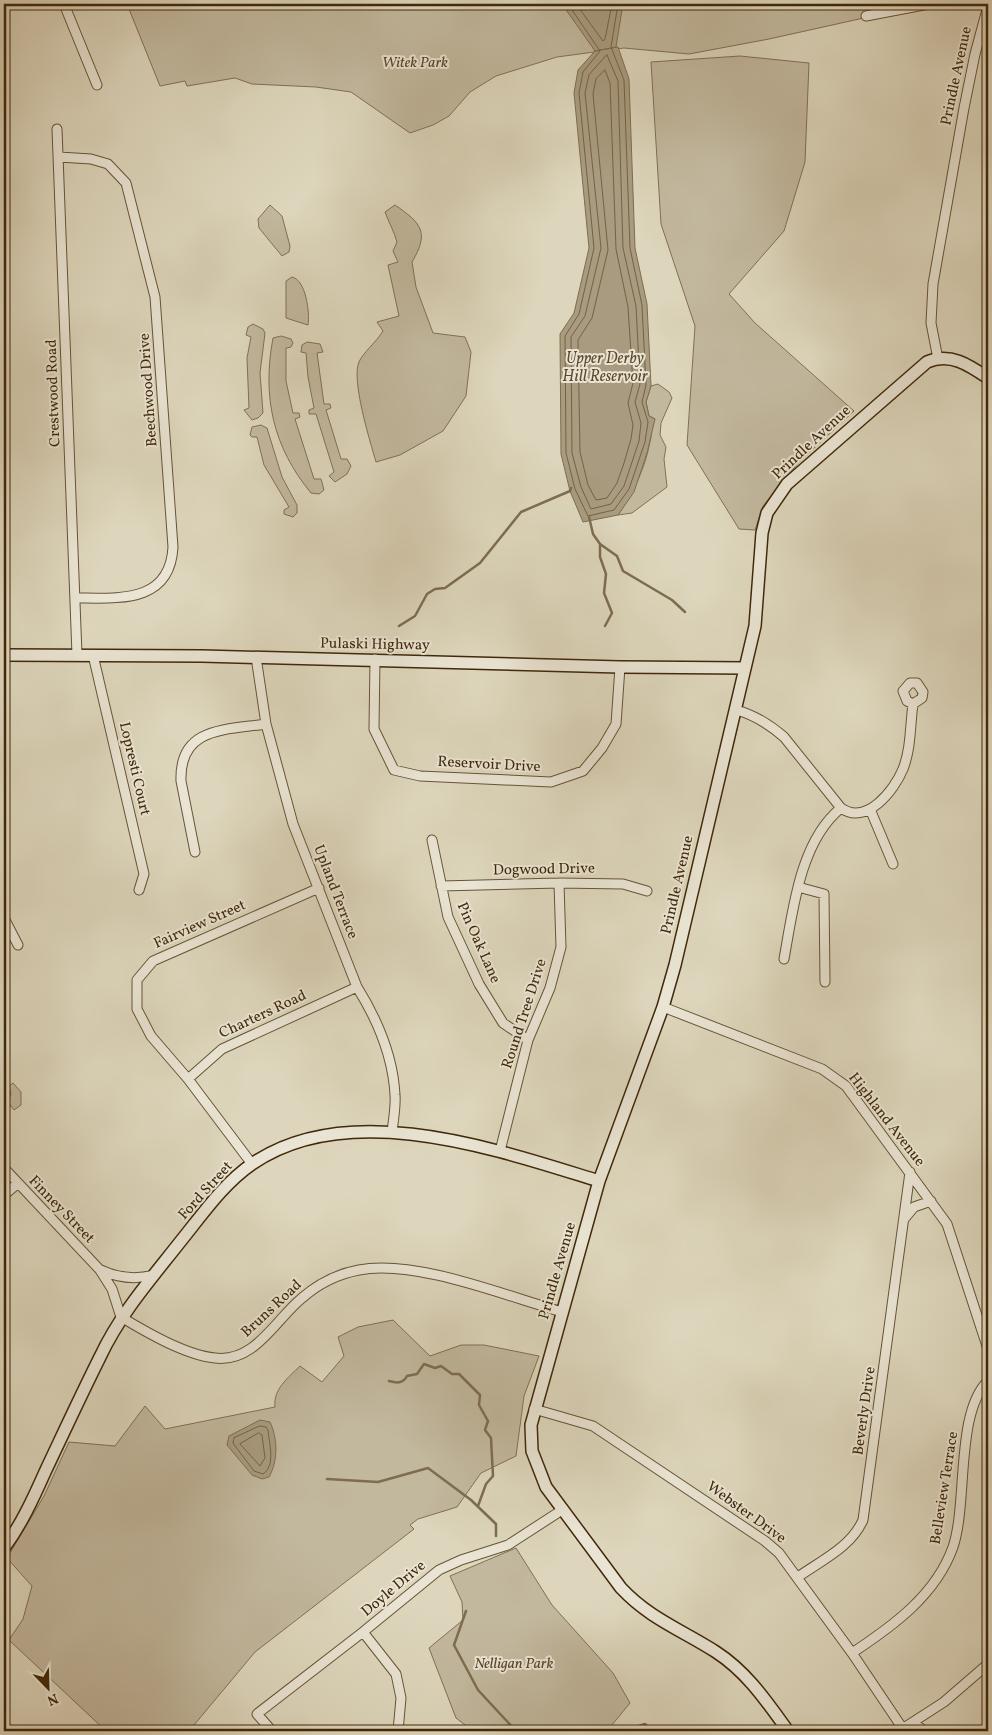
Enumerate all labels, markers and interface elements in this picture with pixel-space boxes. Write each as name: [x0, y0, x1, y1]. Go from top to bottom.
street label: Prindle Avenue: [936, 25, 978, 127]
park label: Witek Park: [382, 53, 448, 74]
street label: Beechwood Drive: [135, 333, 163, 447]
street label: Crestwood Road: [42, 339, 66, 447]
water label: Upper Derby Hill Reservoir: [562, 348, 649, 388]
street label: Prindle Avenue: [768, 401, 856, 485]
street label: Pulaski Highway: [320, 634, 430, 656]
street label: Lopresti Court: [113, 720, 155, 818]
street label: Reservoir Drive: [437, 752, 541, 778]
street label: Prindle Avenue: [656, 834, 700, 936]
street label: Upland Terrace: [307, 842, 363, 942]
street label: Dogwood Drive: [493, 859, 595, 881]
street label: Fairview Street: [151, 895, 249, 955]
street label: Pin Oak Lane: [451, 899, 505, 987]
street label: Round Tree Drive: [497, 956, 553, 1072]
street label: Charters Road: [216, 986, 310, 1044]
street label: Highland Avenue: [843, 1069, 929, 1171]
street label: Ford Street: [174, 1157, 238, 1225]
street label: Finney Street: [23, 1171, 99, 1249]
street label: Prindle Avenue: [534, 1220, 582, 1322]
street label: Bruns Road: [237, 1275, 307, 1343]
street label: Beverly Drive: [848, 1365, 882, 1457]
street label: Belleview Terrace: [926, 1430, 964, 1546]
street label: Webster Drive: [702, 1477, 790, 1549]
street label: Doyle Drive: [357, 1556, 431, 1622]
park label: Nelligan Park: [475, 1654, 553, 1675]
north arrow: [22, 1662, 72, 1712]
text: N: [44, 1688, 61, 1709]

